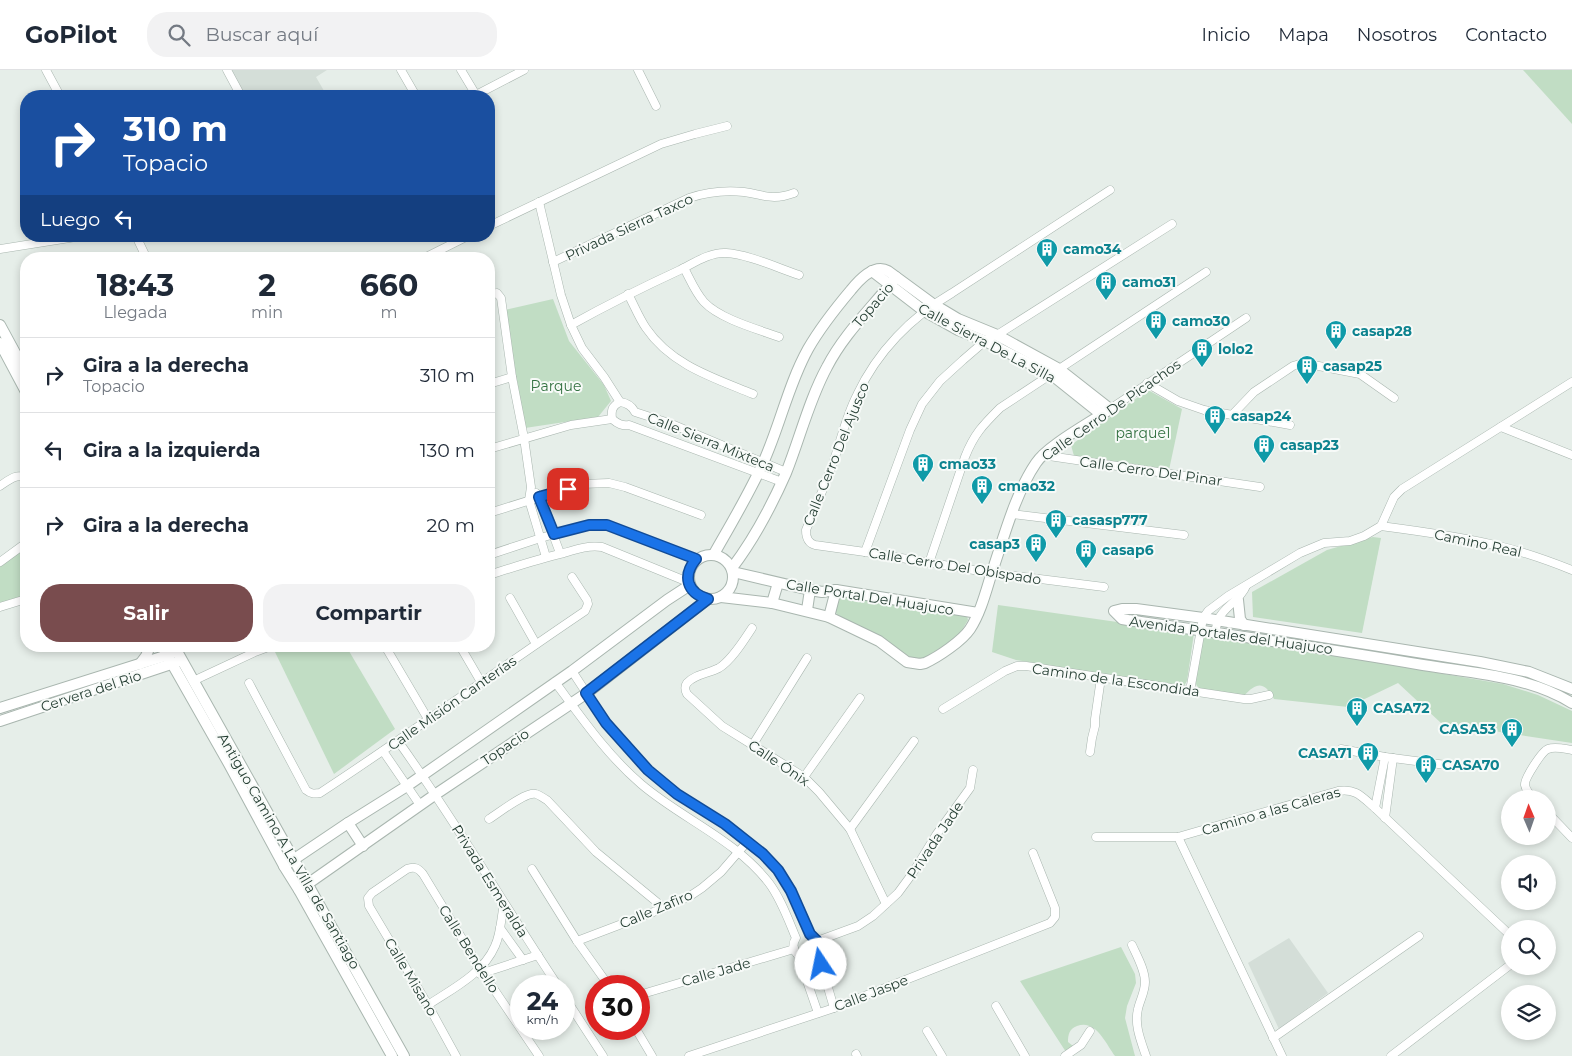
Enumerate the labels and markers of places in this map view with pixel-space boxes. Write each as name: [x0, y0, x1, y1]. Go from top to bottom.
building icon: camo34: [1035, 237, 1059, 268]
place label: camo34: [1063, 240, 1122, 258]
building icon: camo31: [1094, 270, 1118, 301]
place label: camo31: [1122, 273, 1176, 291]
building icon: camo30: [1144, 309, 1168, 340]
place label: camo30: [1172, 312, 1230, 330]
building icon: casap28: [1324, 319, 1348, 350]
place label: casap28: [1352, 322, 1412, 340]
building icon: lolo2: [1190, 337, 1214, 368]
place label: lolo2: [1218, 340, 1253, 358]
building icon: casap25: [1295, 354, 1319, 385]
place label: casap25: [1323, 357, 1382, 375]
building icon: casap24: [1203, 404, 1227, 435]
place label: casap24: [1231, 407, 1292, 425]
building icon: casap23: [1252, 433, 1276, 464]
place label: casap23: [1280, 436, 1339, 454]
building icon: cmao33: [911, 452, 935, 483]
place label: cmao33: [939, 455, 996, 473]
pin: [547, 468, 589, 510]
building icon: cmao32: [970, 474, 994, 505]
place label: cmao32: [998, 477, 1055, 495]
building icon: casasp777: [1044, 508, 1068, 539]
place label: casasp777: [1072, 511, 1148, 529]
building icon: casap3: [1024, 532, 1048, 563]
place label: casap3: [969, 535, 1020, 553]
building icon: casap6: [1074, 538, 1098, 569]
place label: casap6: [1102, 541, 1154, 559]
building icon: CASA72: [1345, 696, 1369, 727]
place label: CASA72: [1373, 699, 1430, 717]
building icon: CASA53: [1500, 717, 1524, 748]
place label: CASA53: [1439, 720, 1496, 738]
building icon: CASA71: [1356, 741, 1380, 772]
place label: CASA71: [1298, 744, 1352, 762]
building icon: CASA70: [1414, 753, 1438, 784]
place label: CASA70: [1442, 756, 1500, 774]

